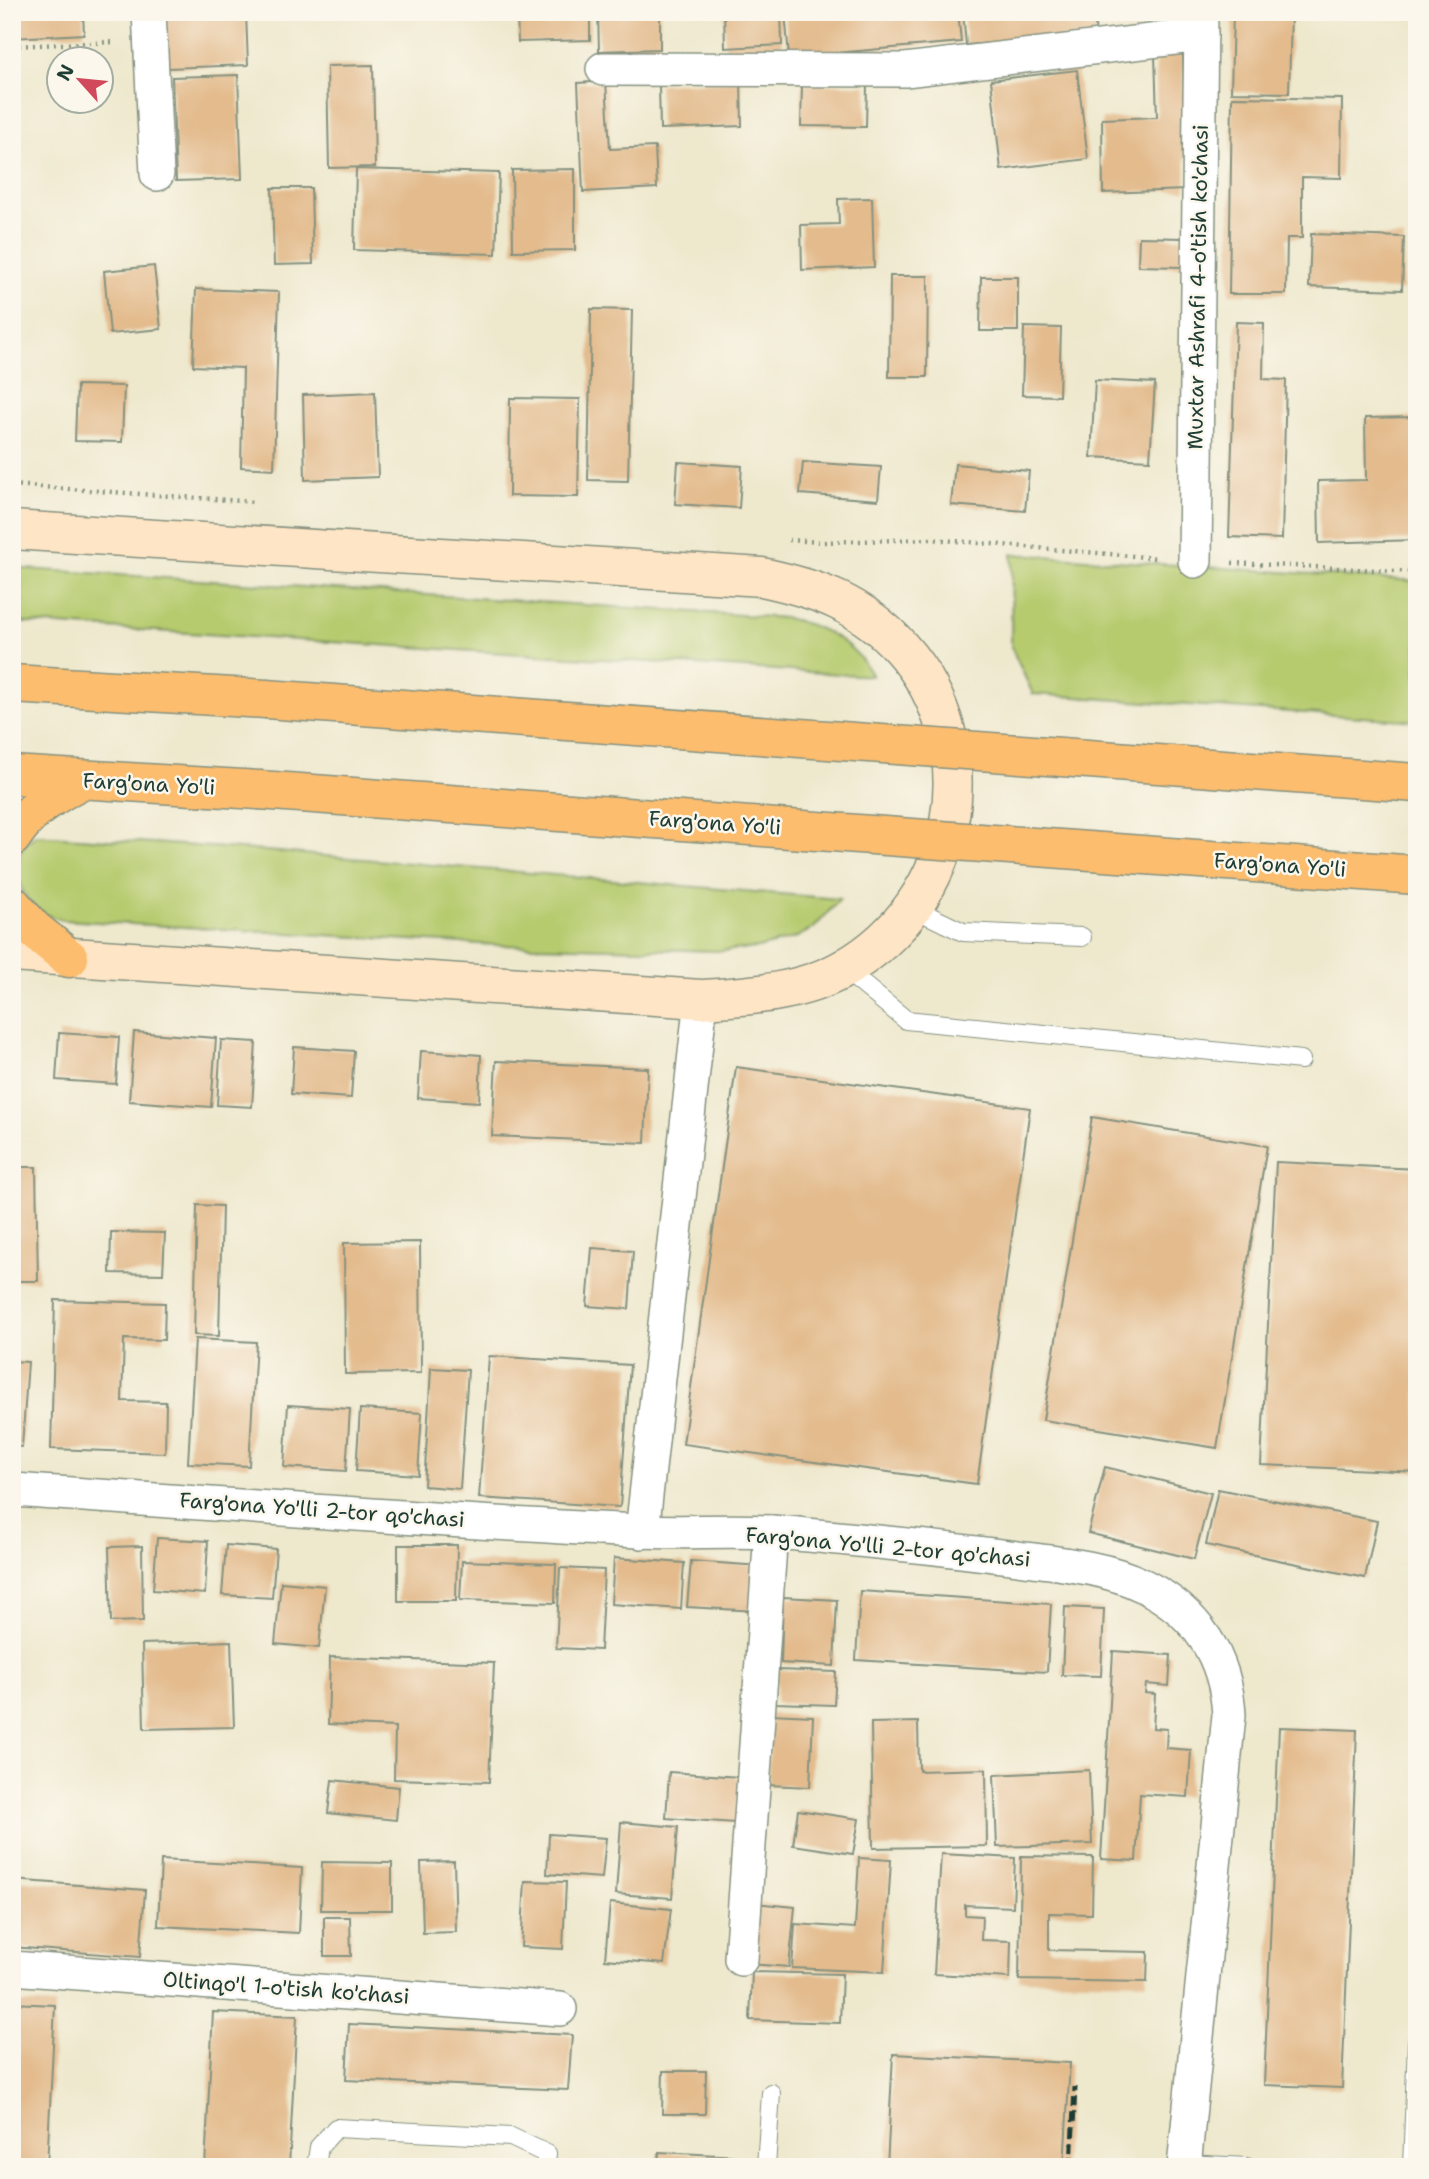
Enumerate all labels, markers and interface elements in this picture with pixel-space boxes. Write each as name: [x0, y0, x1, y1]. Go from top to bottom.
north arrow: [46, 46, 116, 116]
text: N: [51, 60, 80, 85]
street label: Muxtar Ashrafi 4-o'tish ko'chasi: [1181, 124, 1215, 450]
street label: Farg'ona Yo'li: [82, 767, 216, 801]
street label: Farg'ona Yo'li: [648, 804, 782, 842]
street label: Farg'ona Yo'li: [1213, 846, 1347, 884]
street label: Farg'ona Yo'lli 2-tor qo'chasi: [178, 1486, 466, 1534]
street label: Farg'ona Yo'lli 2-tor qo'chasi: [744, 1521, 1032, 1573]
street label: Oltinqo'l 1-o'tish ko'chasi: [162, 1965, 410, 2011]

